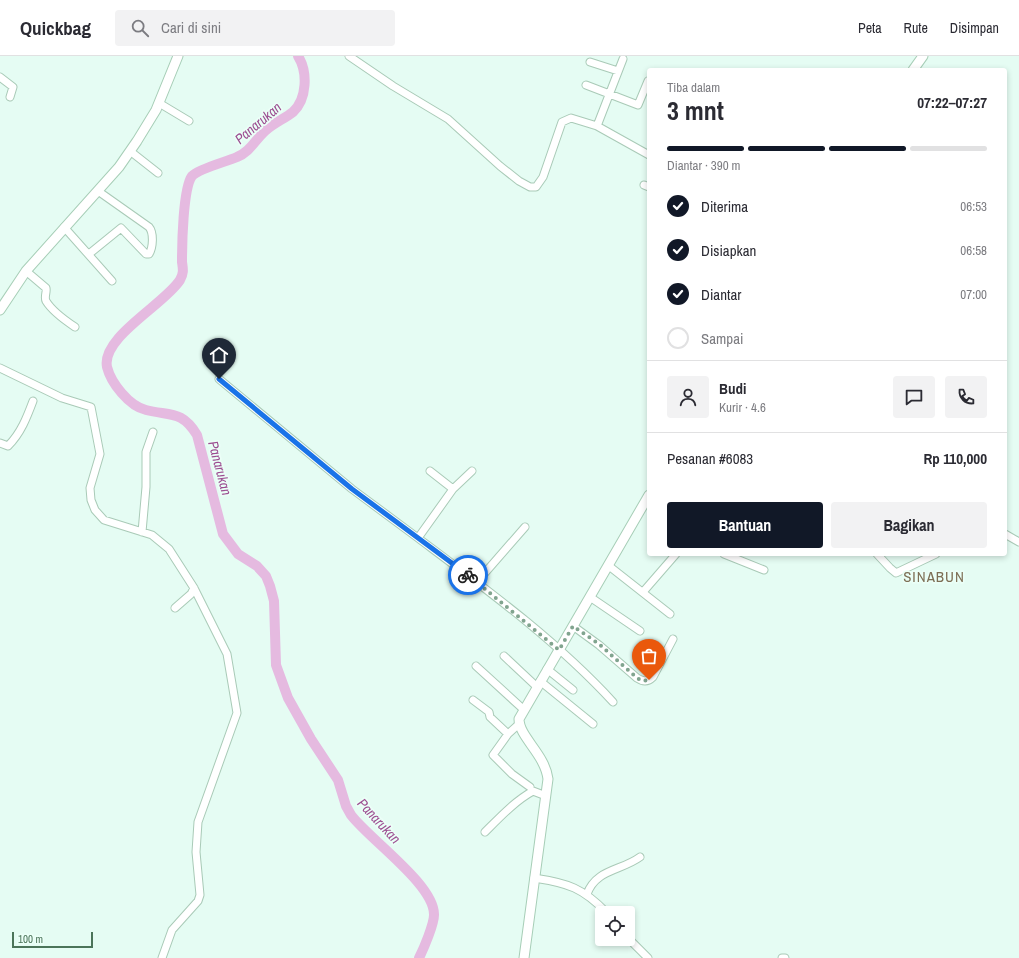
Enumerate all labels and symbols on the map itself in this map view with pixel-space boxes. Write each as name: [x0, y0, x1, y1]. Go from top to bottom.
water label: Panarukan: [231, 98, 285, 148]
pin: [202, 338, 236, 379]
water label: Panarukan: [204, 439, 236, 497]
courier: [448, 555, 488, 595]
district label: SINABUN: [903, 566, 965, 587]
pin: [632, 639, 666, 680]
water label: Panarukan: [353, 795, 405, 847]
scale bar: [12, 930, 93, 949]

